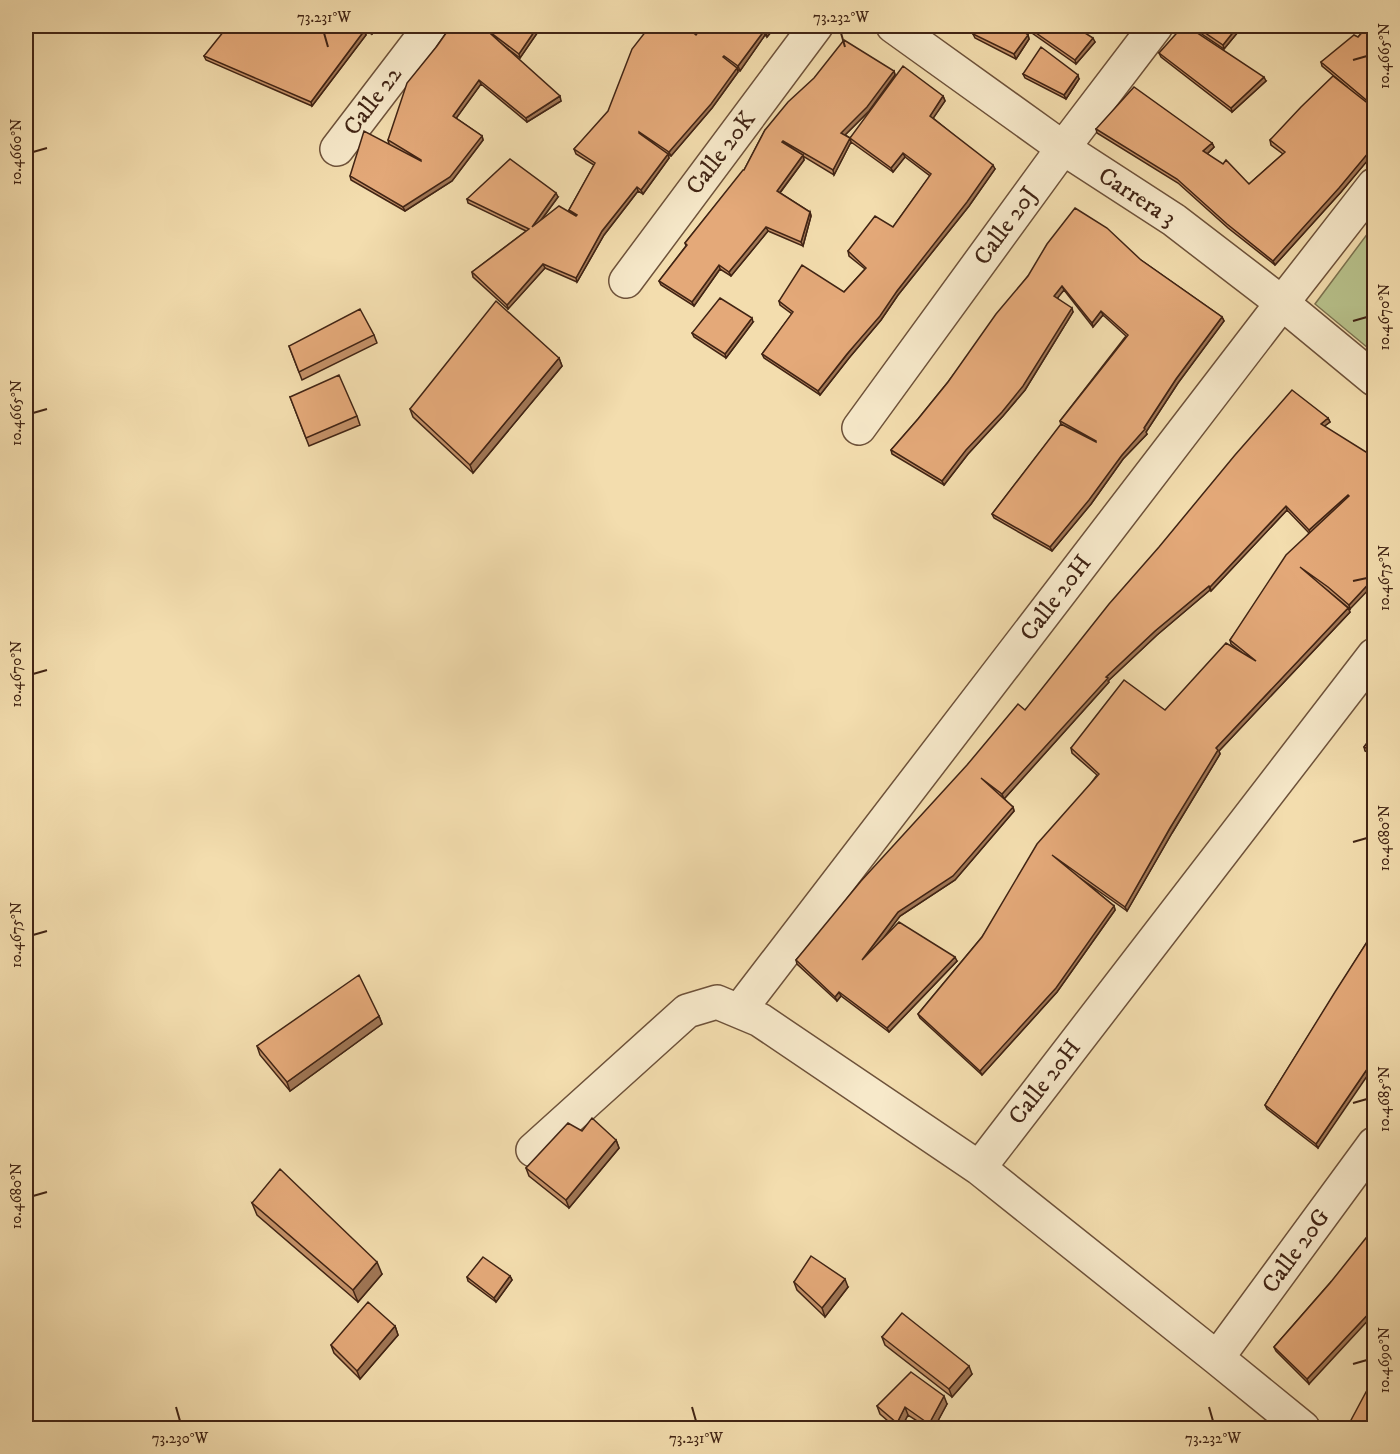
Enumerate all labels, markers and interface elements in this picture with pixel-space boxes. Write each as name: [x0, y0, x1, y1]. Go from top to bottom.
text: 73.231°W: [297, 8, 351, 27]
text: 73.232°W: [813, 8, 869, 27]
text: 10.4665°N: [1375, 23, 1394, 89]
street label: Calle 22: [337, 60, 409, 142]
street label: Calle 20K: [680, 105, 762, 201]
text: 10.4660°N: [7, 119, 26, 185]
street label: Carrera 3: [1092, 161, 1182, 233]
street label: Calle 20J: [967, 181, 1045, 271]
text: 10.4670°N: [1375, 284, 1394, 350]
text: 10.4665°N: [7, 380, 26, 446]
text: 10.4675°N: [1375, 545, 1394, 611]
street label: Calle 20H: [1014, 549, 1098, 647]
text: 10.4670°N: [7, 641, 26, 707]
text: 10.4680°N: [1375, 805, 1394, 871]
text: 10.4675°N: [7, 902, 26, 968]
street label: Calle 20H: [1002, 1033, 1088, 1131]
text: 10.4685°N: [1375, 1066, 1394, 1132]
text: 10.4680°N: [7, 1163, 26, 1229]
street label: Calle 20G: [1255, 1203, 1337, 1299]
text: 10.4690°N: [1375, 1327, 1394, 1393]
text: 73.230°W: [152, 1429, 209, 1448]
text: 73.231°W: [669, 1429, 723, 1448]
text: 73.232°W: [1185, 1429, 1241, 1448]

